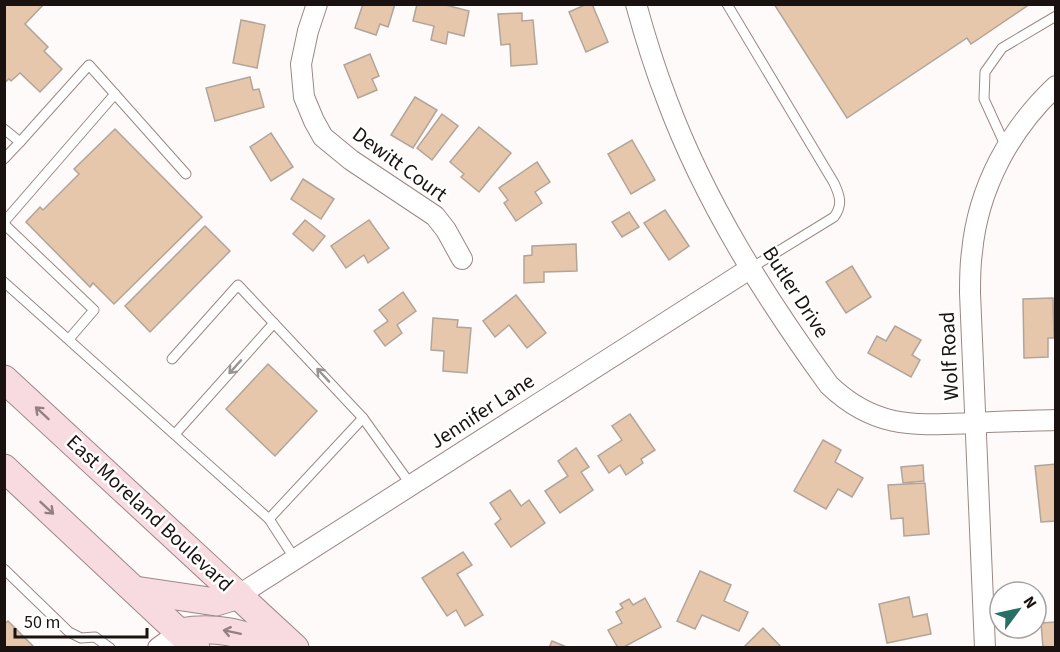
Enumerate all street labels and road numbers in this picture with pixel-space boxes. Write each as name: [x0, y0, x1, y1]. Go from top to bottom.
street label: Dewitt Court: [346, 119, 454, 209]
street label: Butler Drive: [755, 240, 837, 344]
street label: Wolf Road: [932, 311, 966, 401]
street label: Jennifer Lane: [424, 366, 540, 456]
street label: East Moreland Boulevard: [60, 428, 240, 598]

